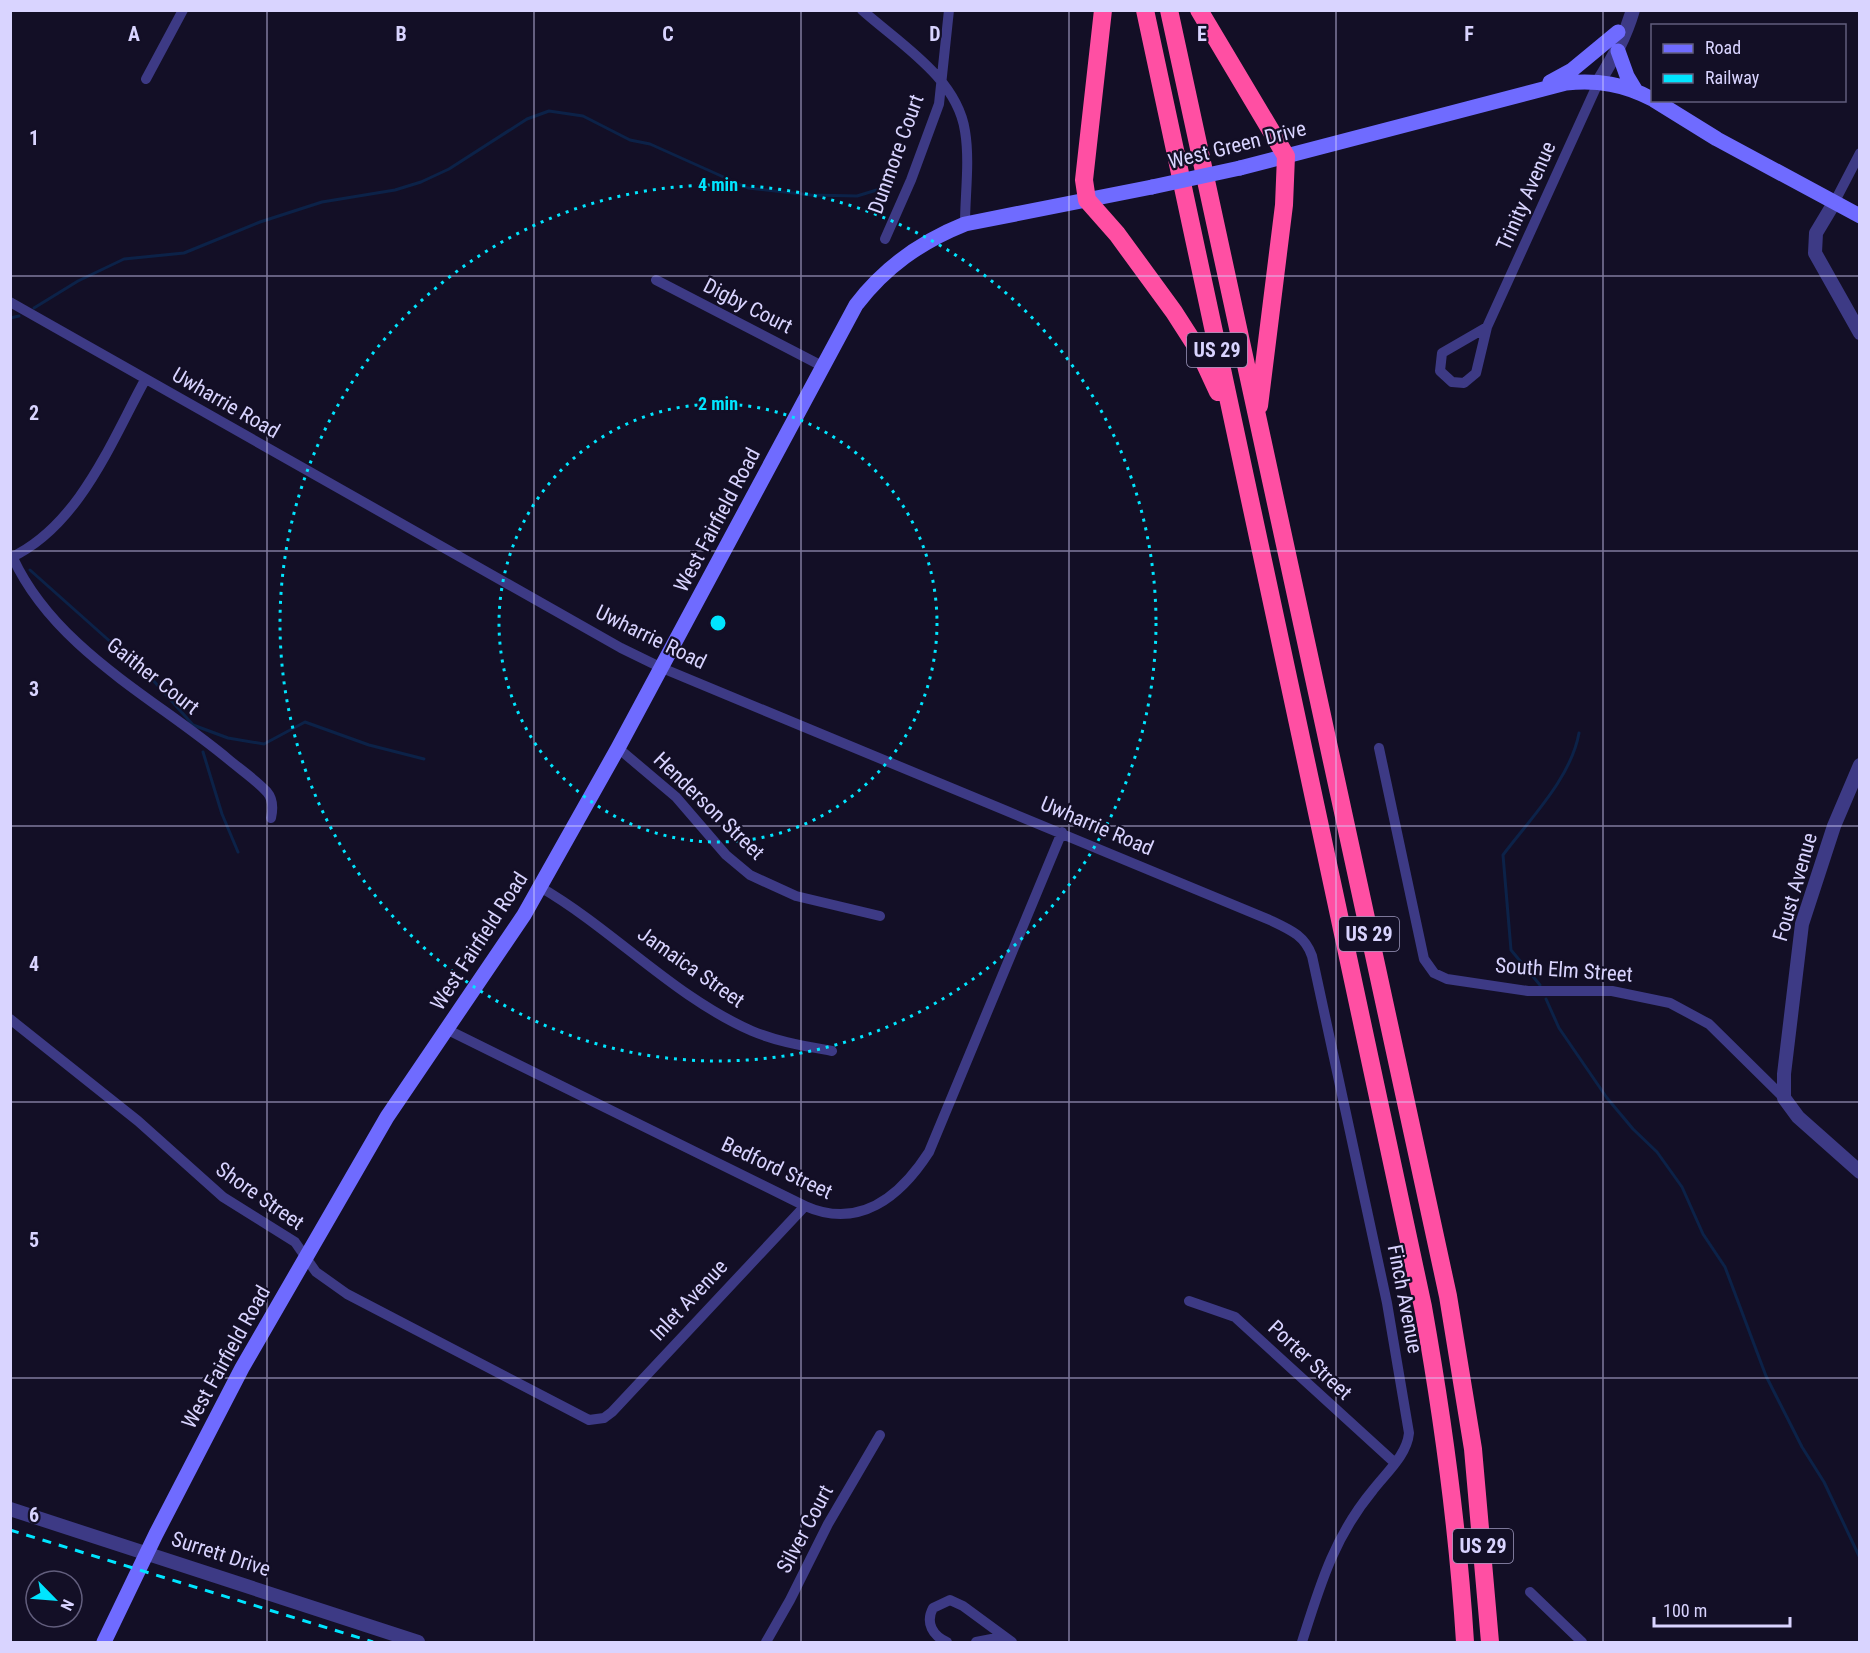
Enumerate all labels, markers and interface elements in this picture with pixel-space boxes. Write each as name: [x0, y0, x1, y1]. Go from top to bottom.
text: A: [128, 22, 140, 46]
text: B: [395, 22, 407, 46]
text: C: [662, 22, 674, 46]
text: D: [929, 22, 941, 46]
text: E: [1197, 22, 1207, 46]
text: F: [1464, 22, 1474, 46]
legend: [1651, 24, 1846, 102]
text: Road: [1705, 37, 1741, 58]
text: Railway: [1705, 67, 1760, 88]
street label: Dunmore Court: [863, 91, 929, 217]
street label: West Green Drive: [1166, 116, 1309, 174]
text: 1: [29, 126, 39, 150]
street label: Trinity Avenue: [1491, 138, 1561, 254]
text: 4 min: [698, 174, 738, 195]
street label: Digby Court: [699, 273, 797, 339]
road number: US 29: [1187, 333, 1247, 367]
street label: Uwharrie Road: [168, 363, 284, 443]
text: 2 min: [698, 393, 738, 414]
text: 2: [29, 401, 39, 425]
street label: West Fairfield Road: [669, 444, 765, 596]
street label: Uwharrie Road: [592, 600, 710, 674]
centre of rings: [708, 613, 728, 633]
street label: Gaither Court: [102, 633, 204, 719]
text: 3: [29, 677, 39, 701]
street label: Henderson Street: [649, 747, 769, 865]
street label: Uwharrie Road: [1037, 791, 1157, 861]
street label: Foust Avenue: [1768, 830, 1822, 944]
street label: West Fairfield Road: [425, 868, 533, 1014]
road number: US 29: [1339, 917, 1399, 951]
street label: Jamaica Street: [633, 921, 749, 1013]
text: 4: [29, 952, 39, 976]
street label: South Elm Street: [1494, 953, 1634, 987]
street label: Bedford Street: [718, 1132, 836, 1204]
street label: Shore Street: [211, 1157, 309, 1235]
text: 5: [29, 1228, 39, 1252]
street label: Finch Avenue: [1383, 1243, 1427, 1356]
street label: Inlet Avenue: [646, 1255, 733, 1345]
street label: West Fairfield Road: [177, 1281, 275, 1433]
street label: Porter Street: [1263, 1315, 1357, 1405]
street label: Silver Court: [772, 1481, 838, 1577]
text: 6: [29, 1503, 39, 1527]
street label: Surrett Drive: [168, 1527, 274, 1581]
road number: US 29: [1453, 1529, 1513, 1563]
north arrow: [24, 1569, 84, 1629]
scale bar: [1654, 1590, 1790, 1628]
text: N: [56, 1597, 78, 1614]
text: 100 m: [1663, 1600, 1707, 1621]

